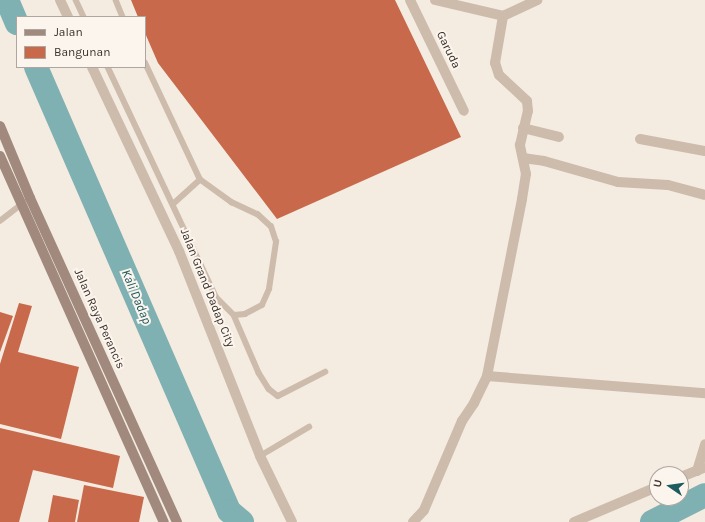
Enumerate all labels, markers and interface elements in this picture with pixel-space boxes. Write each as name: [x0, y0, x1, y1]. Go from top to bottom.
legend: [16, 16, 146, 68]
text: Jalan: [54, 25, 83, 39]
street label: Garuda: [433, 29, 463, 71]
text: Bangunan: [54, 45, 110, 59]
street label: Jalan Grand Dadap City: [177, 227, 237, 349]
street label: Jalan Raya Perancis: [71, 267, 127, 371]
water label: Kali Dadap: [117, 267, 155, 327]
north arrow: [649, 466, 689, 506]
text: U: [651, 478, 665, 489]

